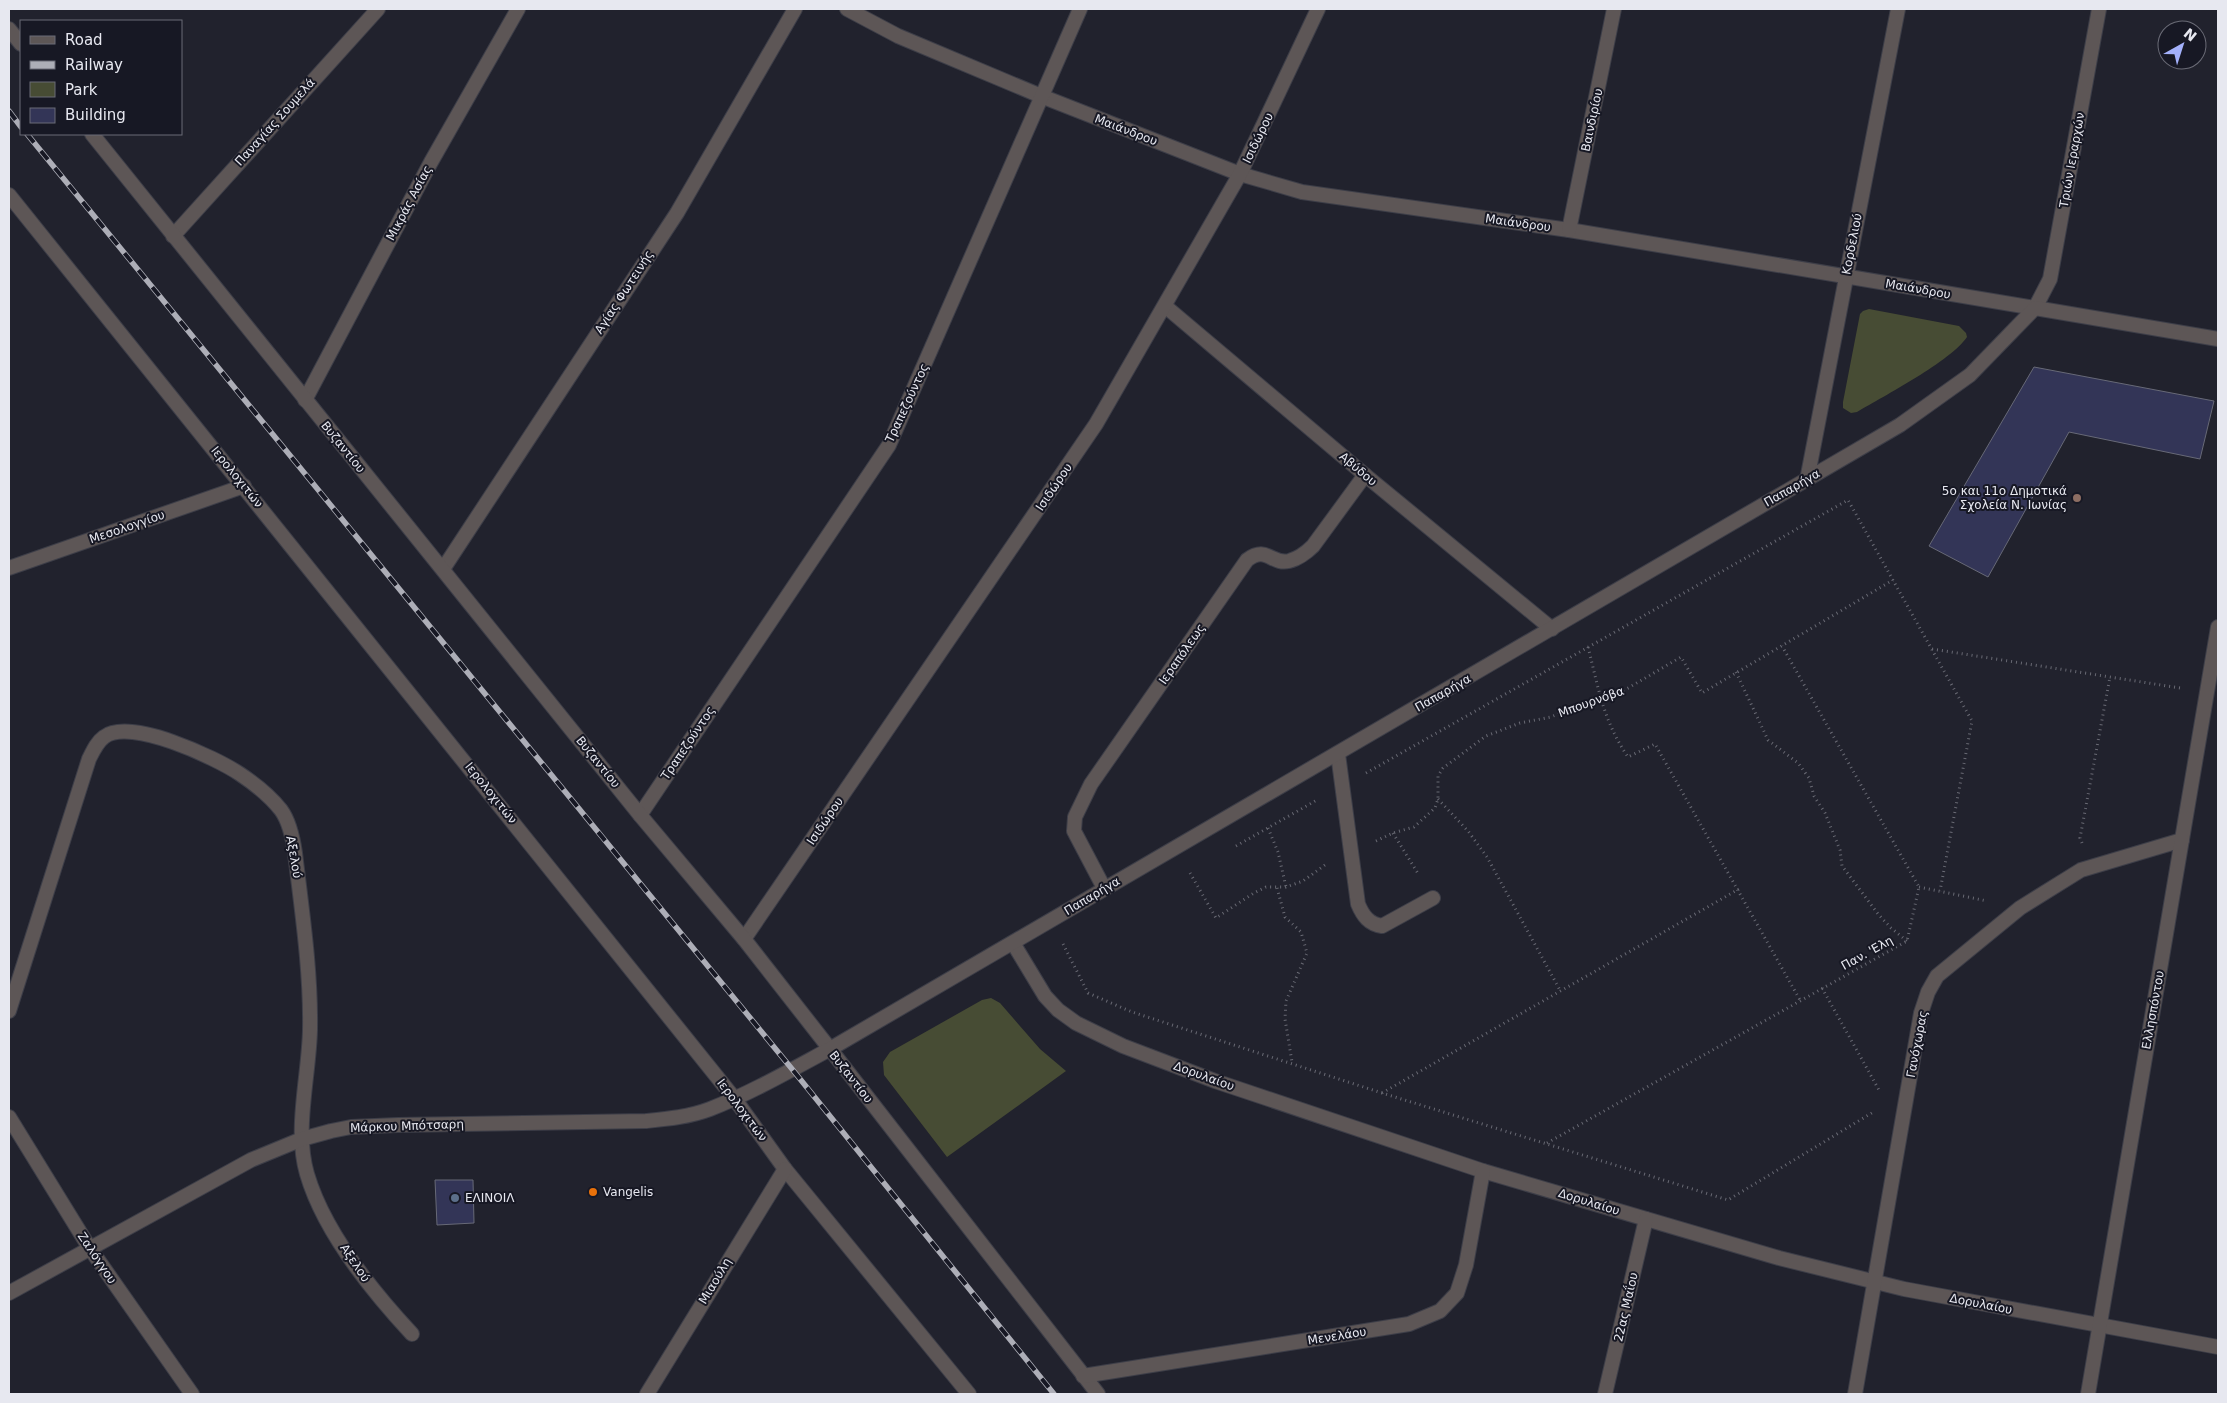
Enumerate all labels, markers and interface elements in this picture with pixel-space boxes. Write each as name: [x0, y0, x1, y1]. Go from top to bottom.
legend: [20, 20, 182, 135]
north arrow: [2157, 20, 2207, 70]
text: N: [2181, 25, 2200, 45]
text: Road: [65, 31, 103, 49]
text: Railway: [65, 56, 123, 74]
street label: Παναγίας Σουμελά: [232, 75, 318, 168]
text: Park: [65, 81, 98, 99]
street label: Βαινδιρίου: [1578, 87, 1606, 153]
text: Building: [65, 106, 126, 124]
street label: Ισιδώρου: [1240, 110, 1276, 166]
street label: Τριών Ιεραρχών: [2057, 111, 2087, 210]
street label: Μαιάνδρου: [1093, 112, 1159, 148]
street label: Μικράς Ασίας: [383, 163, 435, 243]
street label: Μαιάνδρου: [1484, 211, 1552, 235]
street label: Κορδελιού: [1839, 212, 1865, 276]
street label: Αγίας Φωτεινής: [592, 248, 656, 336]
street label: Μαιάνδρου: [1884, 276, 1952, 302]
street label: Τραπεζούντος: [882, 361, 931, 446]
street label: Βυζαντίου: [318, 419, 368, 475]
street label: Ιερολοχιτών: [208, 444, 266, 511]
street label: Αβύδου: [1336, 449, 1380, 489]
street label: Ισιδώρου: [1033, 460, 1075, 514]
street label: Παπαρήγα: [1762, 466, 1823, 510]
place label: 5ο και 11ο Δημοτικά Σχολεία Ν. Ιωνίας: [1942, 484, 2067, 512]
marker: 5ο και 11ο Δημοτικά Σχολεία Ν. Ιωνίας: [2071, 492, 2083, 504]
street label: Μεσολογγίου: [87, 508, 167, 546]
street label: Ιεραπόλεως: [1156, 621, 1208, 687]
street label: Παπαρήγα: [1413, 671, 1474, 715]
street label: Μπουρνόβα: [1556, 684, 1626, 720]
street label: Τραπεζούντος: [658, 704, 718, 783]
street label: Βυζαντίου: [573, 734, 623, 790]
street label: Ιερολοχιτών: [462, 760, 520, 827]
street label: Ισιδώρου: [804, 794, 846, 848]
street label: Αξελού: [283, 835, 305, 879]
street label: Παπαρήγα: [1062, 874, 1122, 918]
street label: Παν. 'Ελη: [1839, 933, 1895, 973]
street label: Ελλησπόντου: [2139, 969, 2167, 1051]
street label: Γανόχωρας: [1904, 1009, 1930, 1079]
street label: Βυζαντίου: [826, 1048, 876, 1106]
street label: Δορυλαίου: [1172, 1059, 1236, 1093]
street label: Ιερολοχιτών: [714, 1076, 770, 1144]
street label: Μάρκου Μπότσαρη: [350, 1117, 464, 1135]
place label: Vangelis: [603, 1185, 653, 1199]
marker: Vangelis: [587, 1186, 599, 1198]
street label: Δορυλαίου: [1557, 1186, 1621, 1218]
place label: ΕΛΙΝΟΙΛ: [465, 1191, 515, 1205]
marker: ΕΛΙΝΟΙΛ: [449, 1192, 461, 1204]
street label: Ζαλόγγου: [75, 1230, 119, 1286]
street label: Αξελού: [337, 1241, 373, 1285]
street label: Μιαούλη: [696, 1255, 734, 1307]
street label: 22ας Μαΐου: [1610, 1271, 1641, 1343]
street label: Δορυλαίου: [1949, 1291, 2014, 1317]
street label: Μενελάου: [1307, 1324, 1367, 1348]

